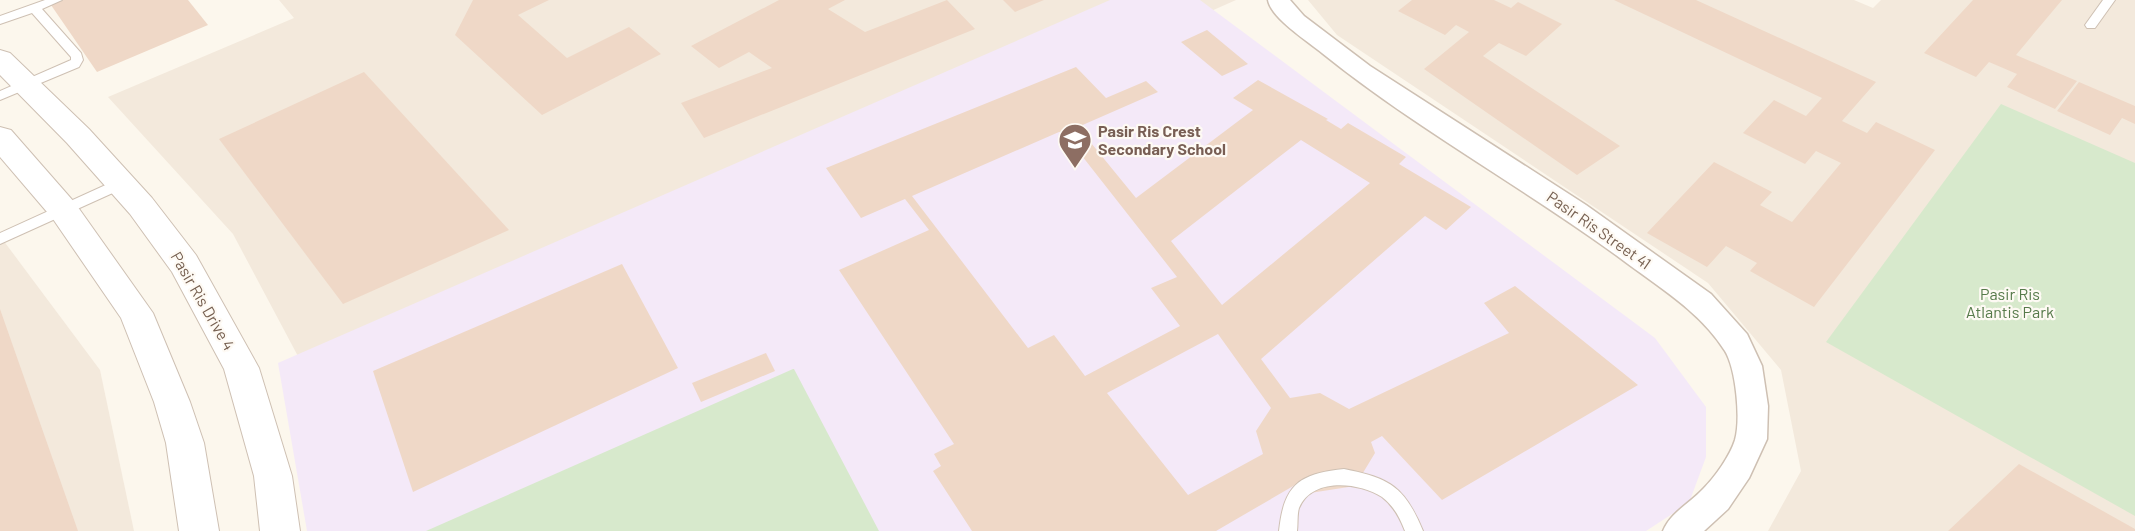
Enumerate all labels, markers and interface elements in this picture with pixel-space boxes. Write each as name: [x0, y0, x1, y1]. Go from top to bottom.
place label: Pasir Ris Crest Secondary School: [1098, 121, 1226, 158]
school or university icon: Pasir Ris Crest Secondary School: [1057, 122, 1093, 169]
street label: Pasir Ris Street 41: [1543, 187, 1655, 273]
street label: Pasir Ris Drive 4: [167, 248, 239, 353]
park label: Pasir Ris Atlantis Park: [1966, 284, 2054, 321]

